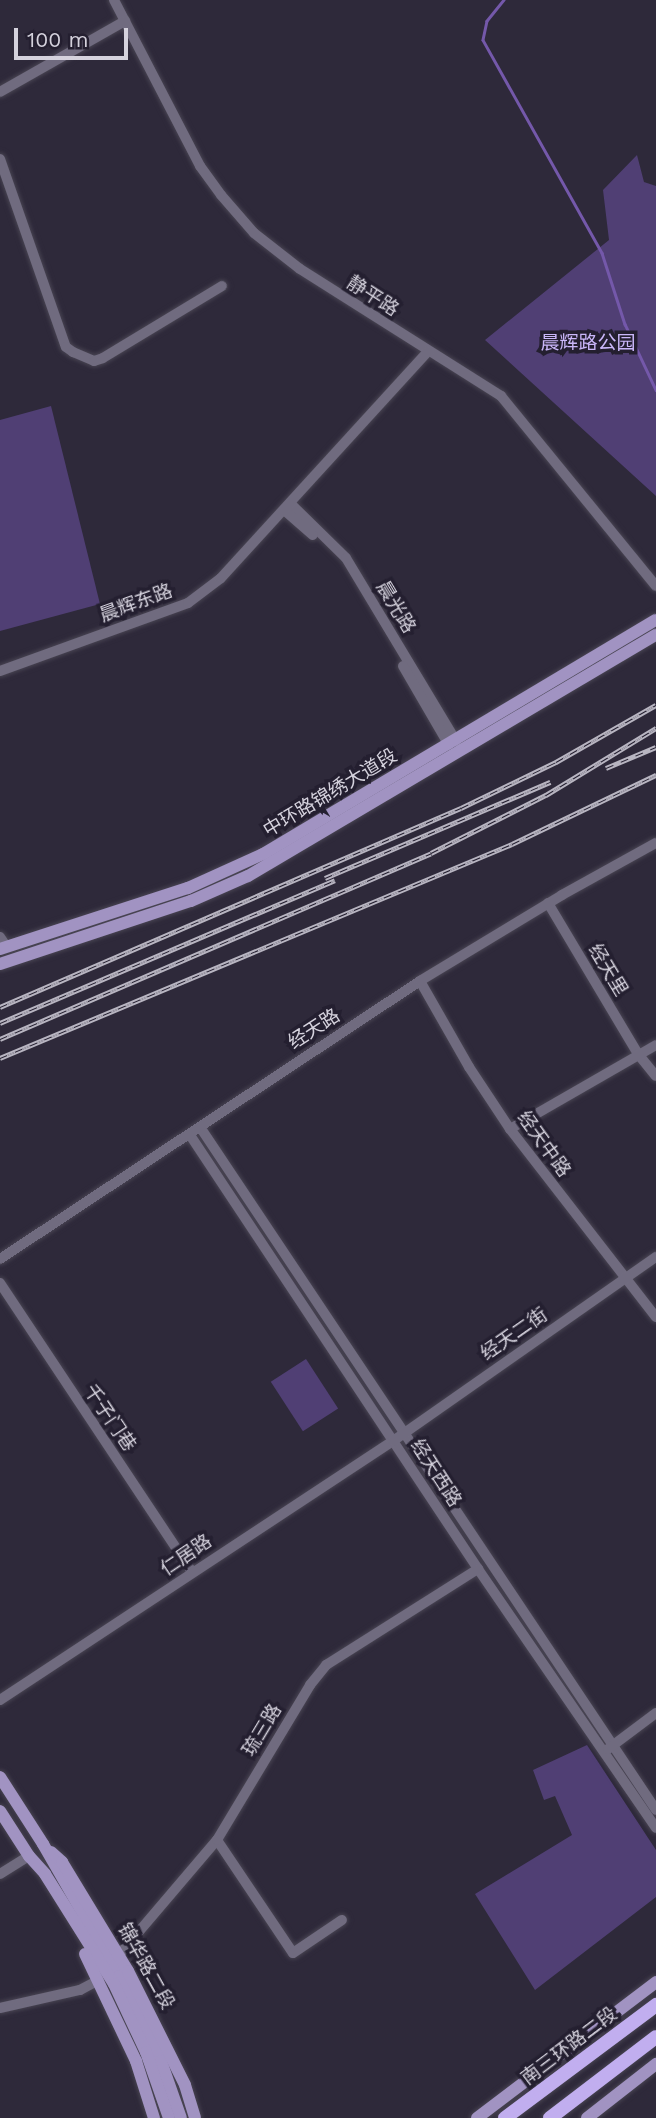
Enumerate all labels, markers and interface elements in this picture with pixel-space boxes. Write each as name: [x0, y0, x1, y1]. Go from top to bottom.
scale bar: [18, 14, 131, 58]
text: 100 m: [27, 27, 89, 52]
street label: 静平路: [343, 271, 403, 321]
park label: 晨辉路公园: [541, 332, 635, 354]
street label: 晨光路: [372, 577, 420, 637]
street label: 晨辉东路: [96, 579, 176, 627]
street label: 中环路锦绣大道段: [259, 744, 401, 842]
street label: 经天里: [584, 940, 632, 1000]
street label: 经天路: [284, 1004, 344, 1054]
street label: 经天中路: [512, 1107, 576, 1181]
street label: 经天二街: [476, 1303, 552, 1365]
street label: 千子门巷: [79, 1380, 141, 1456]
street label: 经天西路: [406, 1435, 466, 1511]
street label: 仁居路: [156, 1530, 216, 1580]
street label: 琉三路: [238, 1700, 286, 1760]
street label: 锦华路二段: [113, 1919, 179, 2013]
street label: 南三环路二段: [517, 2003, 621, 2089]

